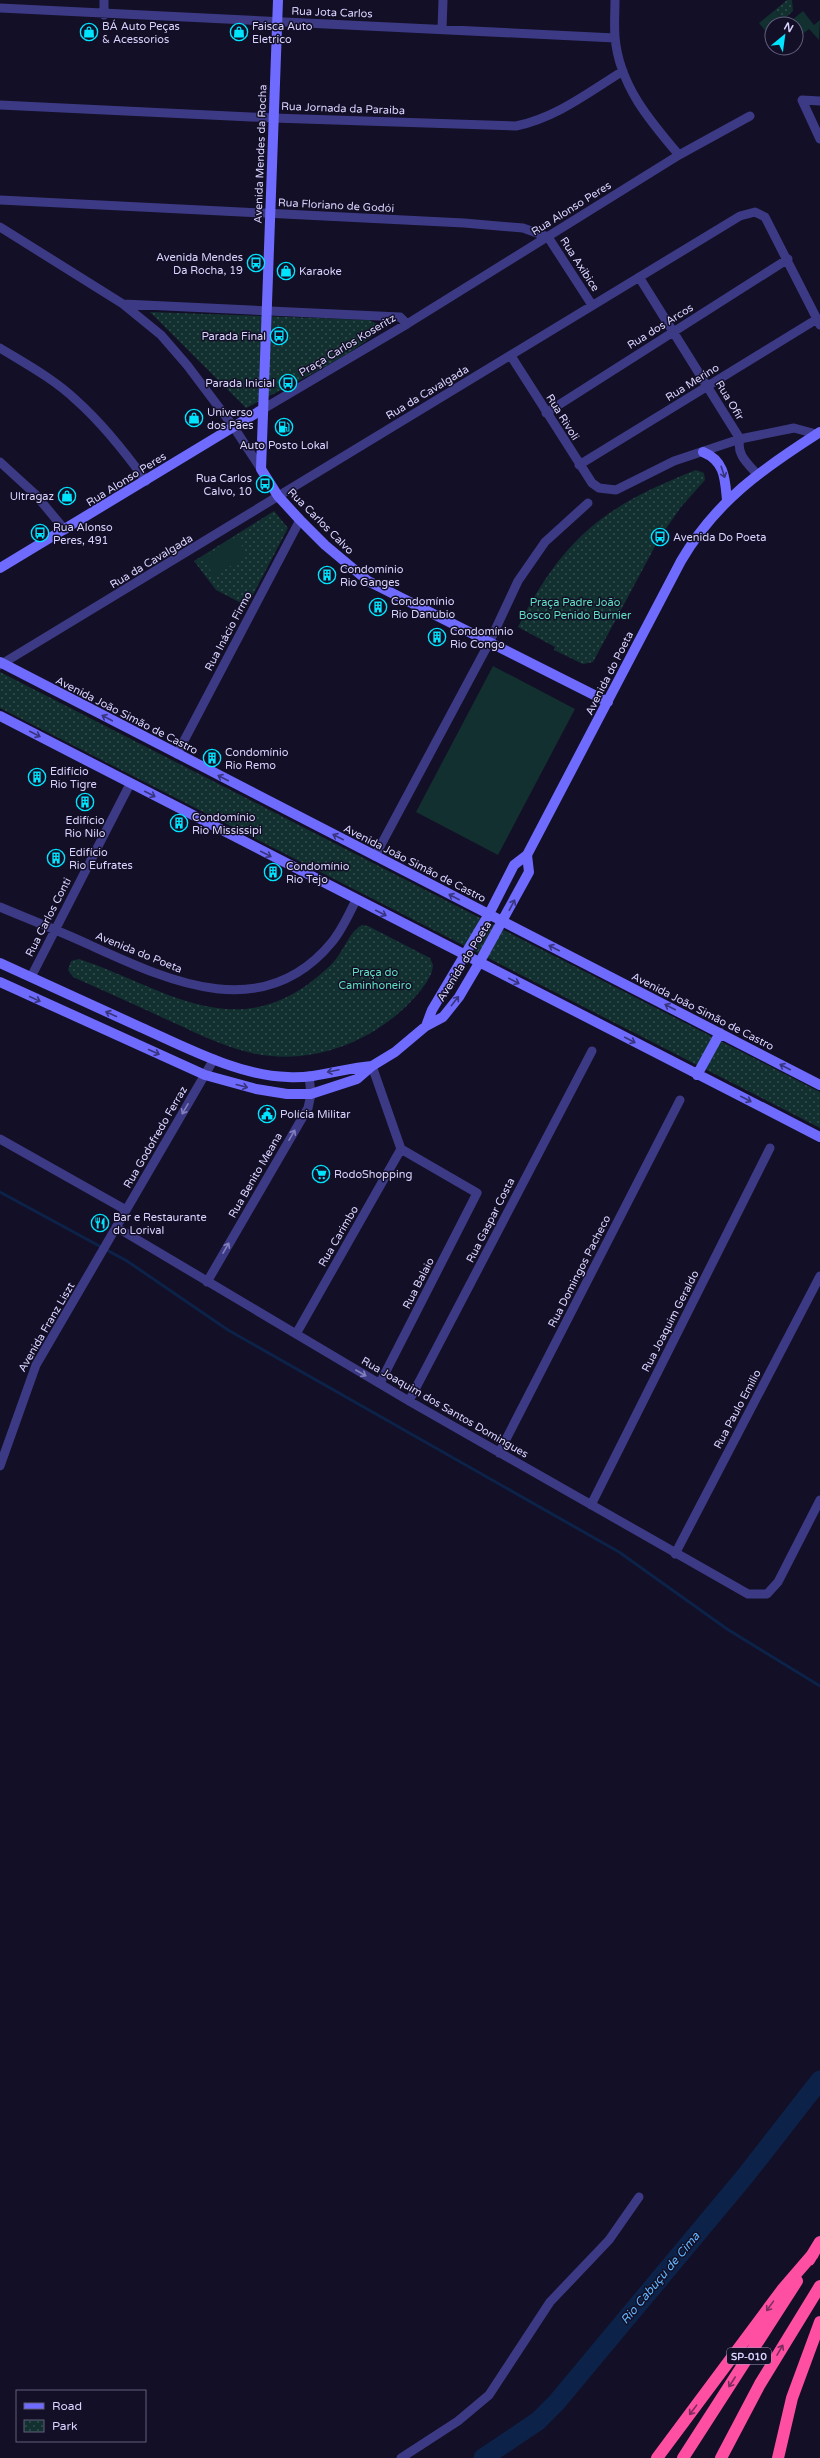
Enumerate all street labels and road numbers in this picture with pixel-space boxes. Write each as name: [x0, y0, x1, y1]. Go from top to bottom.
street label: Rua Jota Carlos: [291, 5, 373, 20]
street label: Avenida Mendes da Rocha: [252, 84, 269, 224]
street label: Rua Jornada da Paraiba: [281, 100, 405, 117]
street label: Rua Alonso Peres: [529, 179, 614, 238]
street label: Rua Floriano de Godói: [278, 196, 394, 215]
street label: Rua Axibice: [557, 235, 602, 294]
street label: Rua dos Arcos: [625, 301, 696, 352]
street label: Praça Carlos Koseritz: [297, 311, 398, 379]
street label: Rua Merino: [663, 361, 722, 404]
street label: Rua da Cavalgada: [384, 363, 471, 422]
street label: Rua Ofir: [713, 378, 747, 423]
street label: Rua Rivoli: [543, 392, 582, 443]
street label: Rua Alonso Peres: [84, 450, 169, 509]
street label: Rua Carlos Calvo: [285, 486, 357, 557]
street label: Rua da Cavalgada: [108, 532, 195, 591]
street label: Rua Inácio Firmo: [202, 589, 255, 673]
street label: Avenida do Poeta: [583, 629, 636, 717]
street label: Avenida João Simão de Castro: [53, 674, 200, 757]
street label: Avenida João Simão de Castro: [341, 822, 488, 905]
street label: Rua Carlos Conti: [23, 876, 74, 959]
street label: Avenida do Poeta: [434, 919, 494, 1004]
street label: Avenida do Poeta: [94, 929, 184, 976]
street label: Avenida João Simão de Castro: [629, 970, 776, 1053]
street label: Rua Godofredo Ferraz: [121, 1083, 190, 1191]
street label: Rua Benito Meana: [226, 1130, 285, 1220]
street label: Rua Gaspar Costa: [463, 1176, 517, 1265]
street label: Rua Carimbo: [316, 1203, 361, 1269]
street label: Rua Domingos Pacheco: [545, 1213, 614, 1330]
street label: Rua Balaio: [400, 1255, 437, 1311]
street label: Rua Joaquim Geraldo: [639, 1268, 702, 1374]
street label: Avenida Franz Liszt: [16, 1280, 77, 1374]
street label: Rua Joaquim dos Santos Domingues: [359, 1354, 531, 1461]
street label: Rua Paulo Emilio: [711, 1367, 764, 1451]
road number: SP-010: [727, 2348, 771, 2364]

